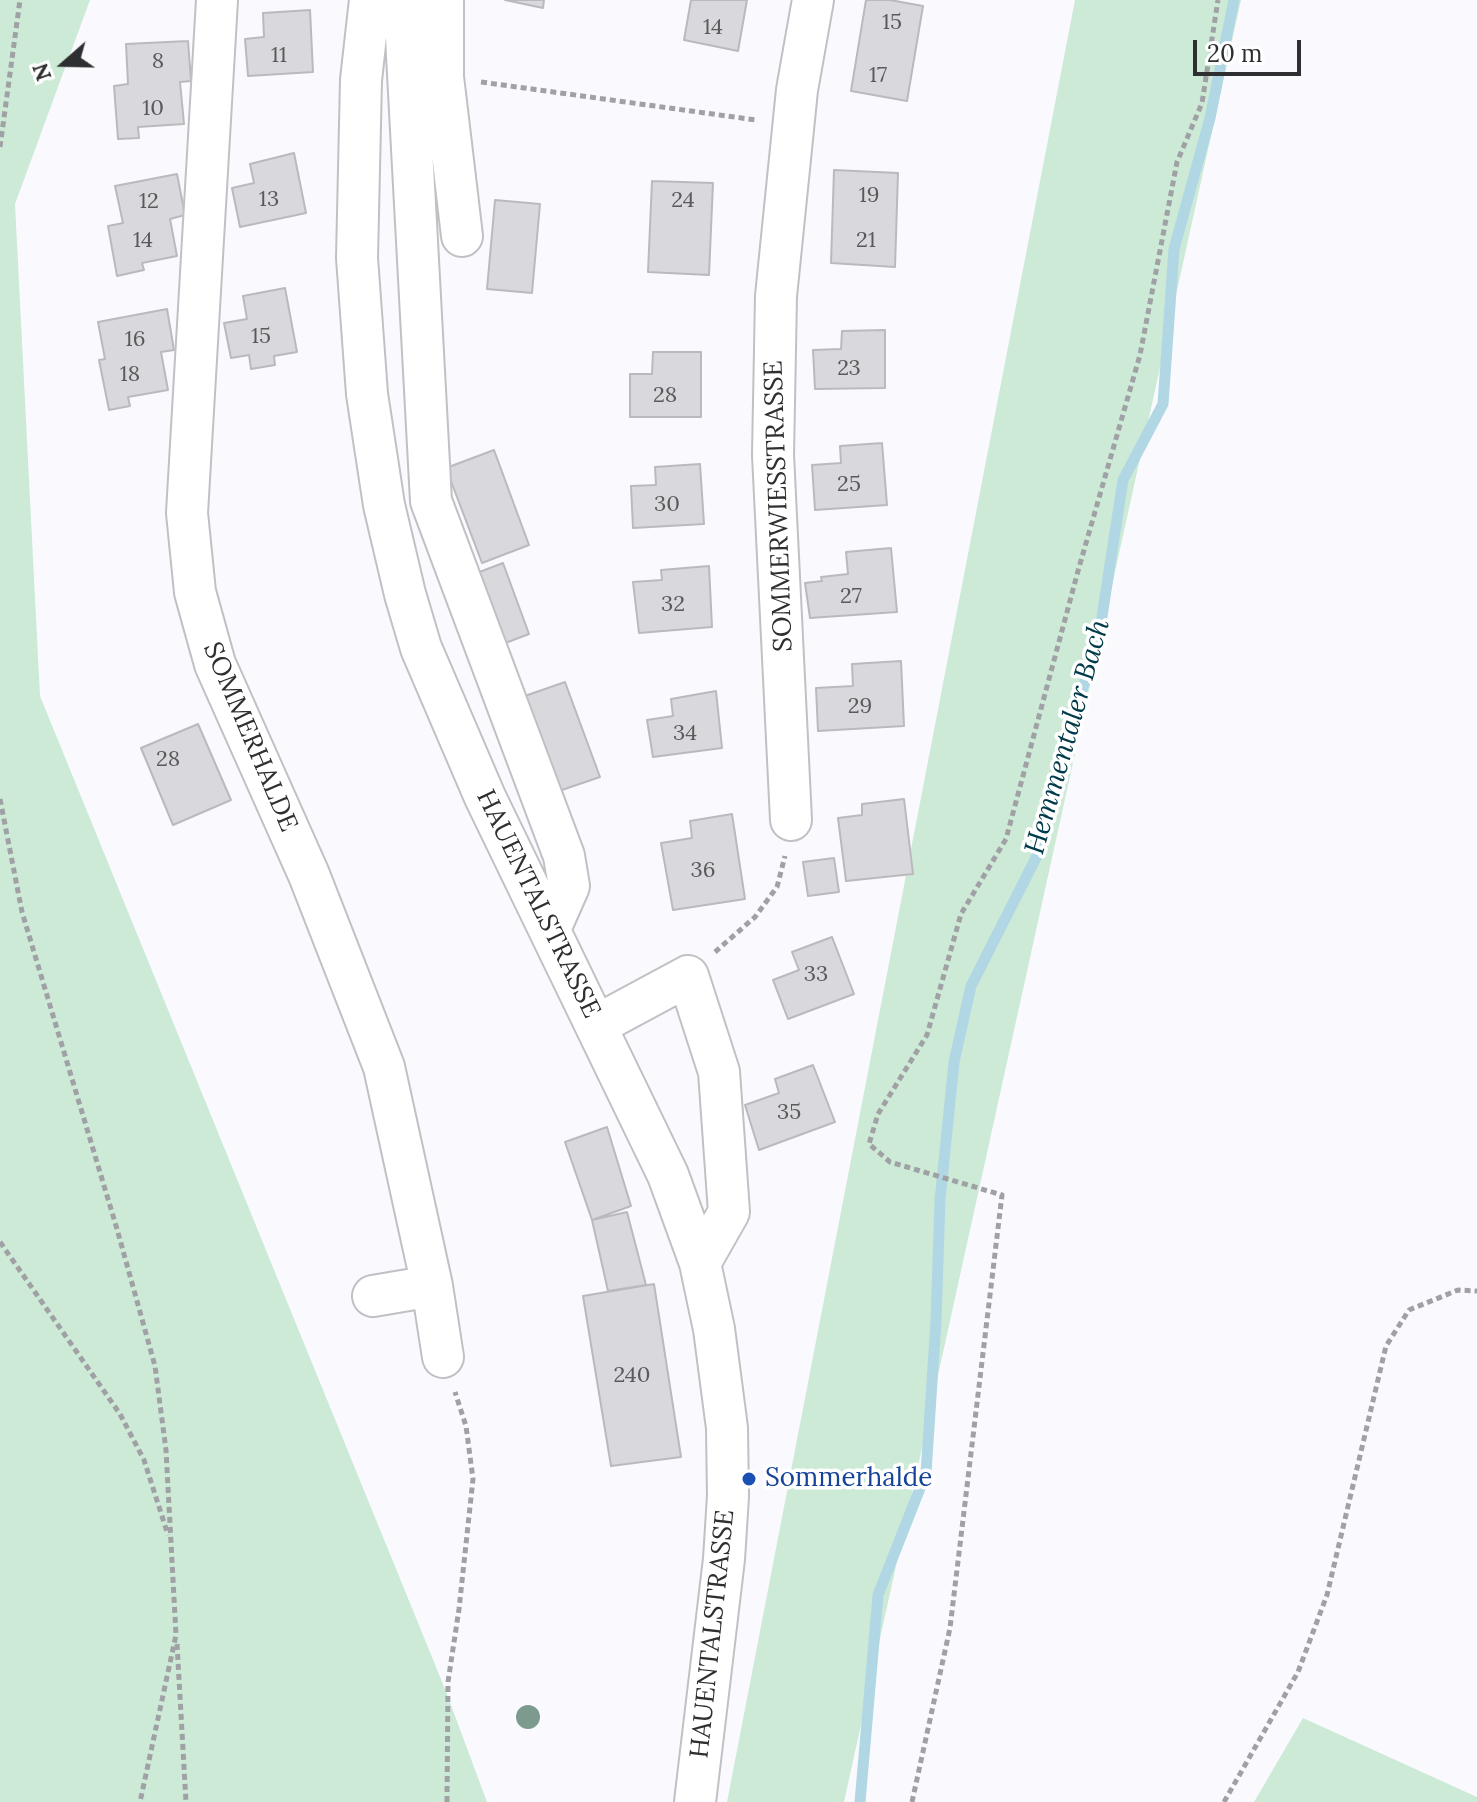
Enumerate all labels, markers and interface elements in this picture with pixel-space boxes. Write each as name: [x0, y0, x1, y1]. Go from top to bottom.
house number: 15: [882, 10, 902, 36]
house number: 14: [703, 15, 723, 41]
north arrow: [24, 24, 104, 104]
scale bar: [1197, 24, 1305, 74]
text: 20 m: [1207, 38, 1263, 69]
house number: 11: [271, 43, 287, 69]
house number: 8: [152, 49, 164, 75]
text: N: [25, 59, 58, 85]
house number: 17: [869, 63, 887, 89]
house number: 10: [142, 96, 164, 122]
house number: 19: [859, 183, 879, 209]
house number: 13: [259, 187, 279, 213]
house number: 24: [671, 188, 695, 214]
house number: 12: [139, 189, 159, 215]
house number: 14: [133, 228, 153, 254]
house number: 21: [856, 228, 876, 254]
house number: 15: [251, 324, 271, 350]
house number: 16: [125, 327, 145, 353]
house number: 23: [837, 356, 861, 382]
street label: SOMMERWIESSTRASSE: [758, 360, 800, 652]
house number: 18: [120, 362, 140, 388]
house number: 28: [653, 383, 677, 409]
house number: 25: [837, 472, 861, 498]
house number: 30: [654, 492, 680, 518]
house number: 27: [840, 584, 862, 610]
house number: 32: [661, 592, 685, 618]
water label: Hemmentaler Bach: [1018, 616, 1118, 858]
street label: SOMMERHALDE: [196, 638, 304, 836]
house number: 29: [848, 694, 872, 720]
house number: 34: [673, 721, 697, 747]
house number: 28: [156, 747, 180, 773]
street label: HAUENTALSTRASSE: [469, 785, 607, 1023]
house number: 36: [691, 858, 715, 884]
house number: 33: [804, 962, 828, 988]
house number: 35: [777, 1100, 801, 1126]
house number: 240: [614, 1363, 650, 1389]
place label: Sommerhalde: [765, 1463, 932, 1495]
marker: Sommerhalde: [740, 1470, 758, 1488]
street label: HAUENTALSTRASSE: [684, 1508, 742, 1760]

